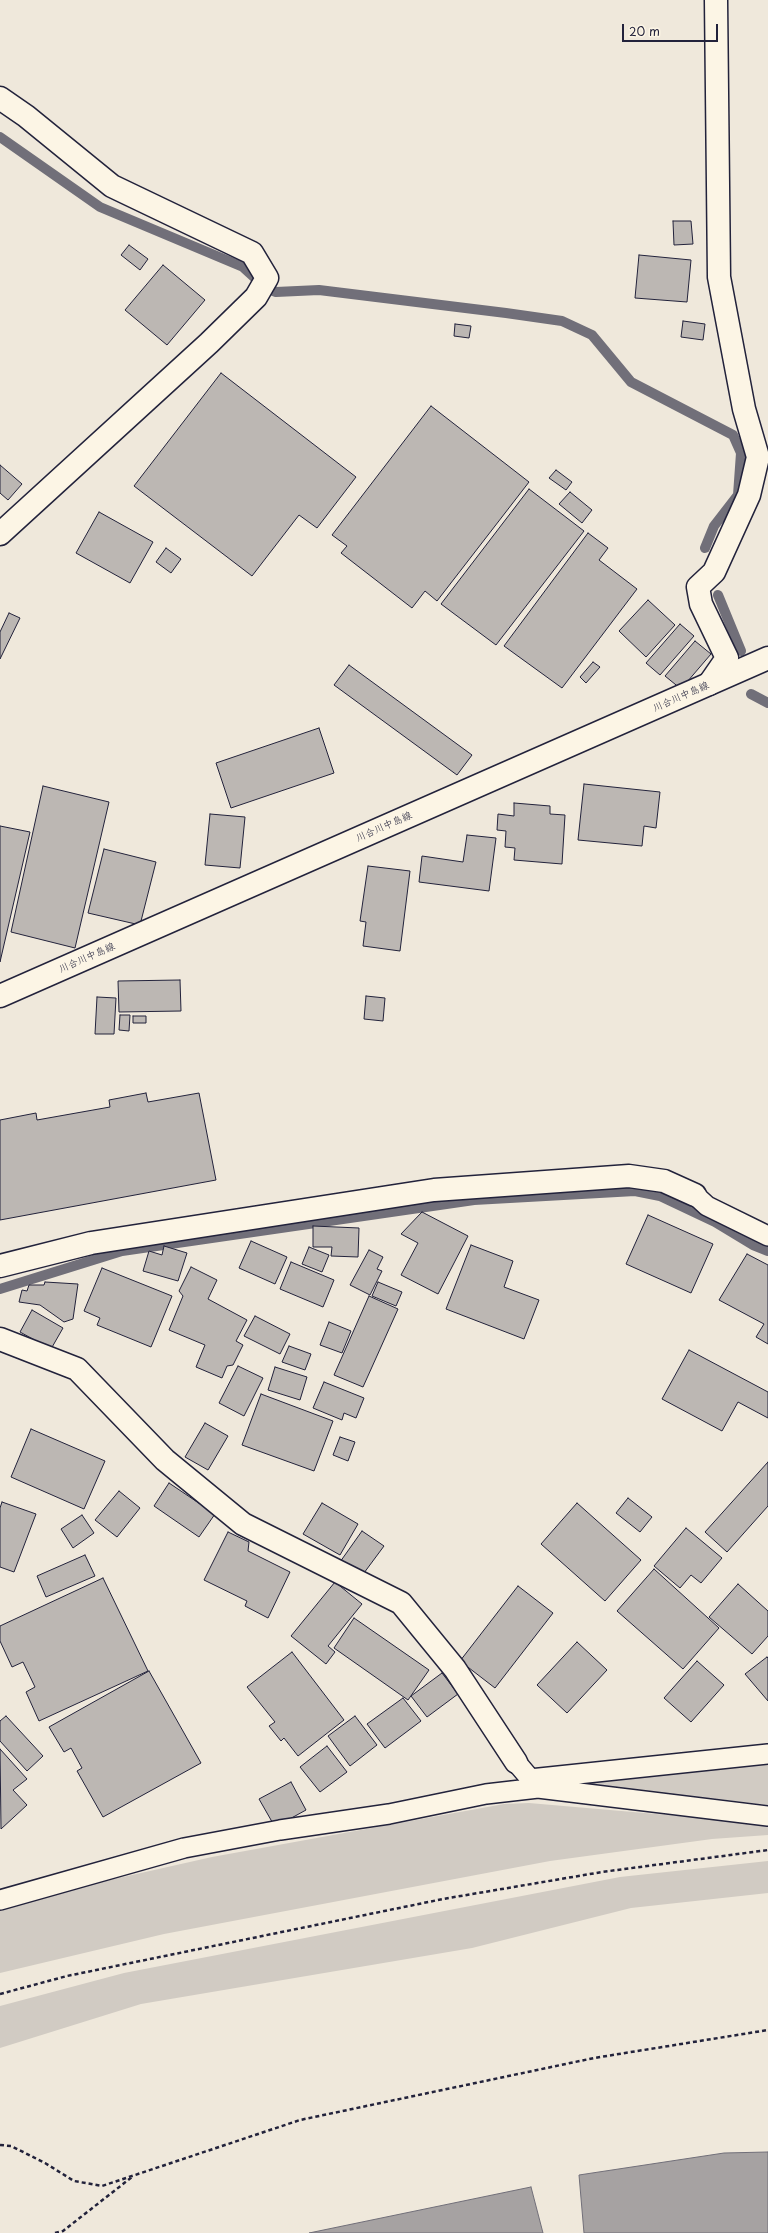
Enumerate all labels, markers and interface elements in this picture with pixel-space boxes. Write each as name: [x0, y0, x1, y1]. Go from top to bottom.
scale bar: [624, 16, 720, 42]
text: 20 m: [629, 22, 660, 40]
street label: 川合川中島線: [651, 679, 711, 715]
street label: 川合川中島線: [354, 809, 414, 845]
street label: 川合川中島線: [57, 940, 117, 976]

